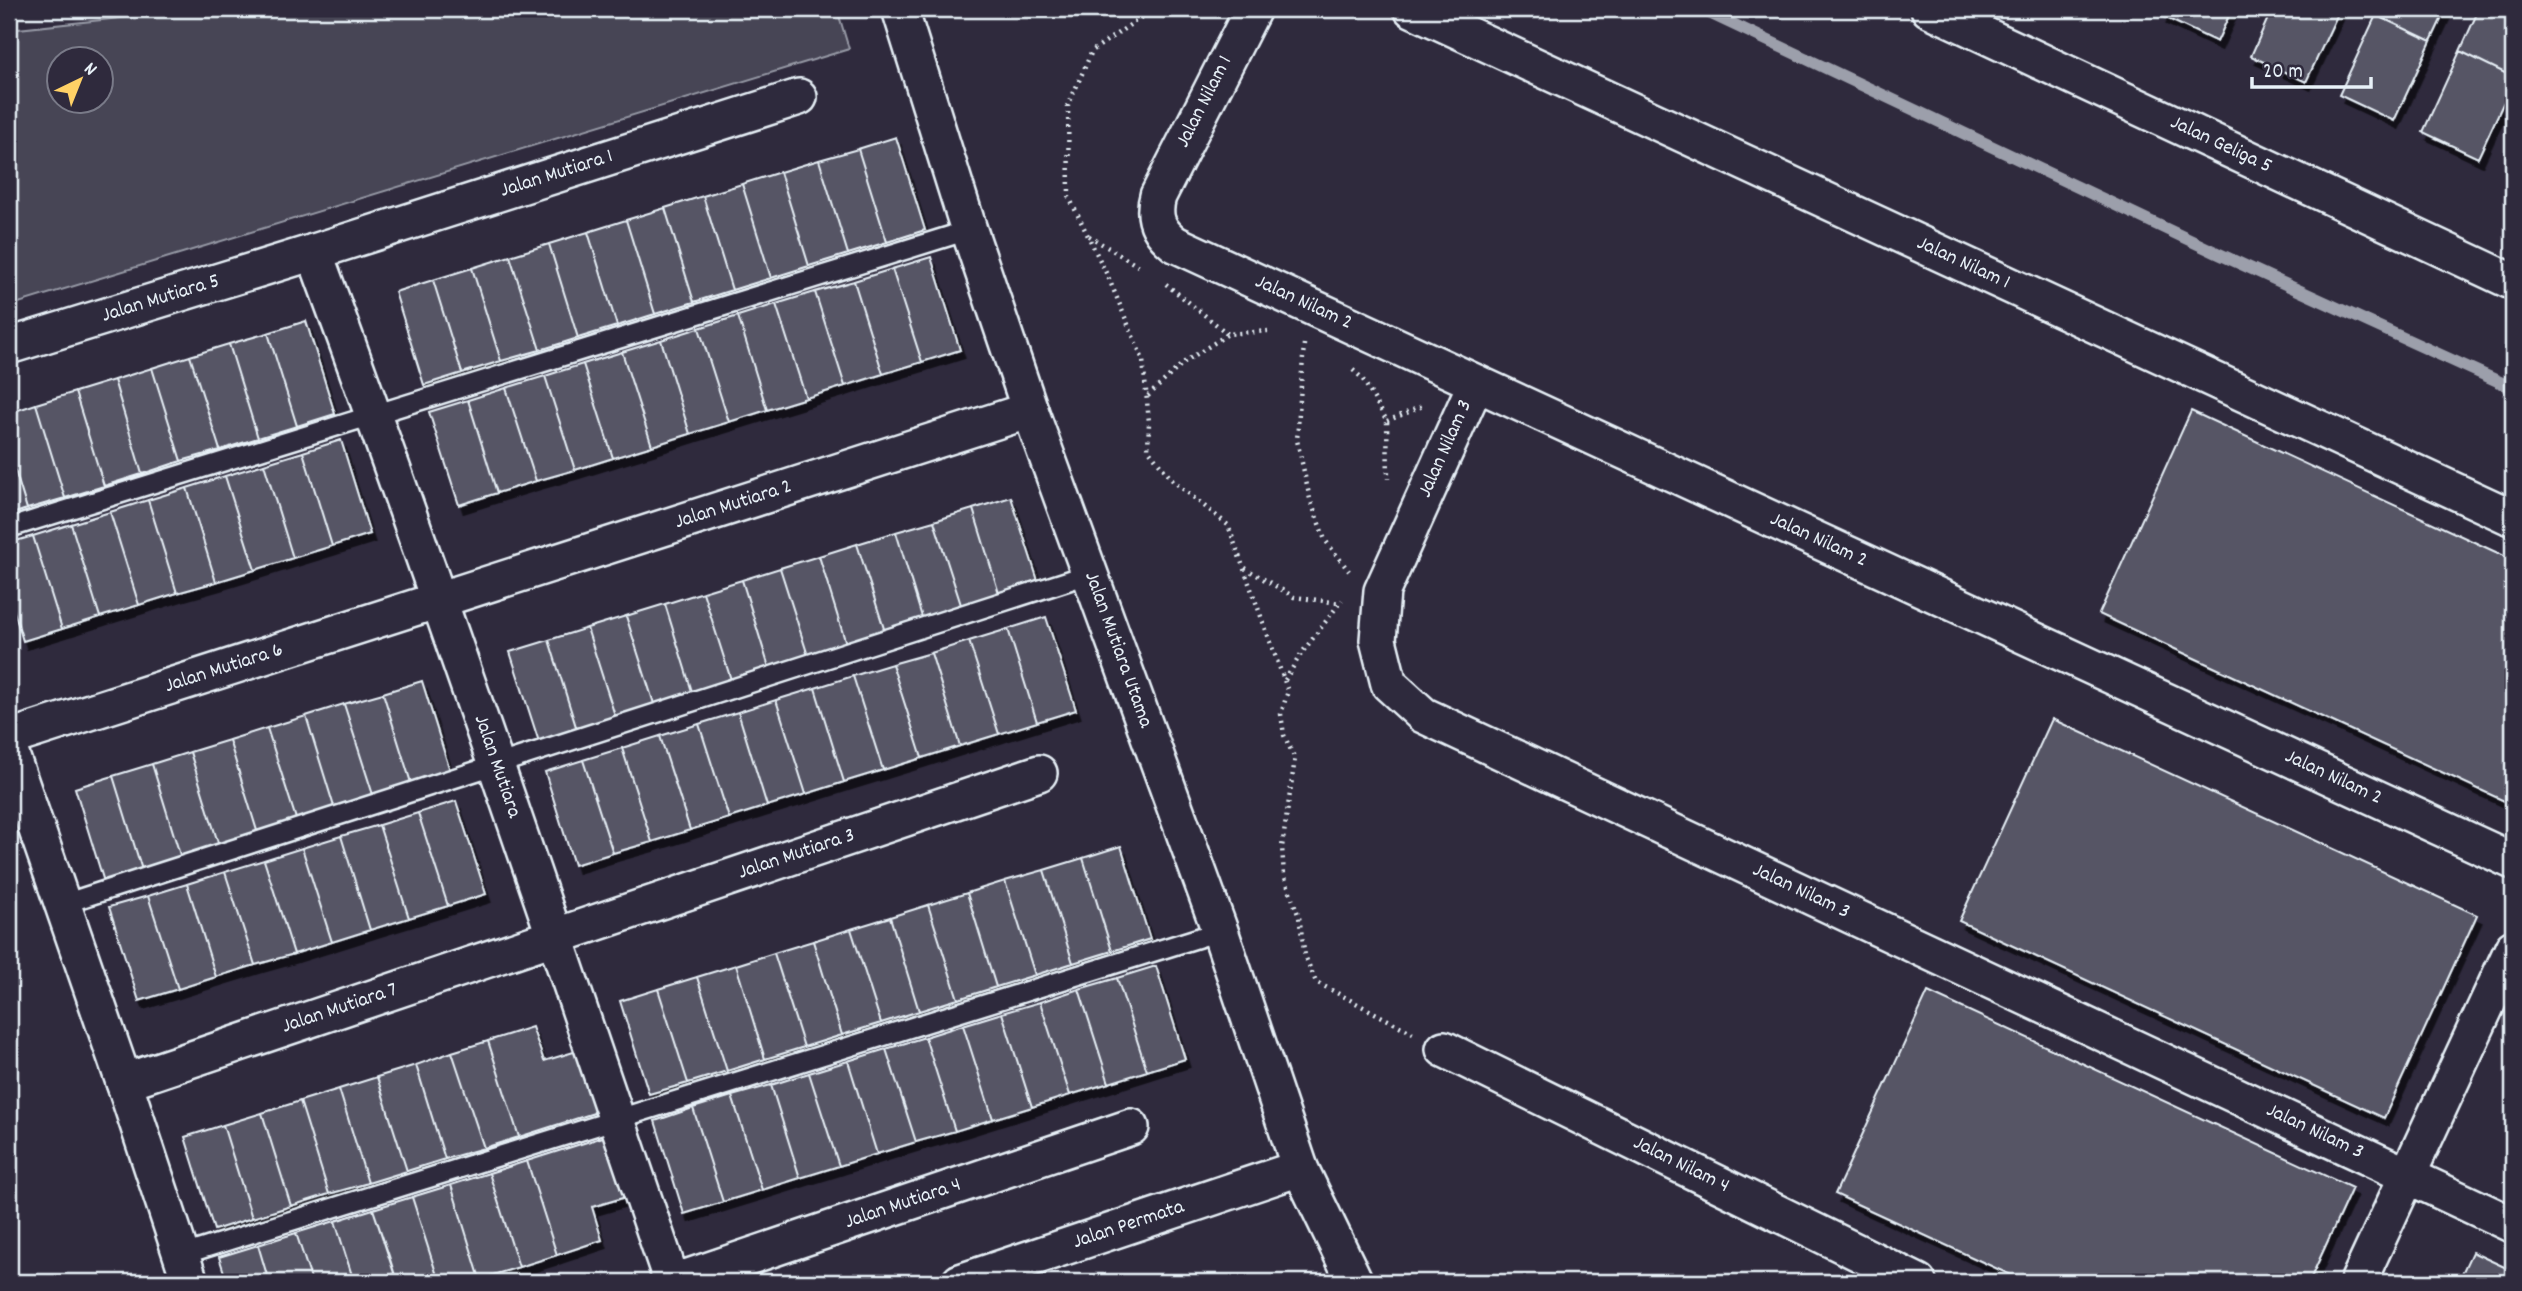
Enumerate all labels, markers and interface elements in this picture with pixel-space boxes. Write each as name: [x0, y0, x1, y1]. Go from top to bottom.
north arrow: [46, 46, 116, 116]
scale bar: [2252, 46, 2372, 90]
street label: Jalan Nilam 1: [1169, 51, 1241, 153]
text: N: [77, 57, 102, 83]
text: 20 m: [2263, 58, 2303, 88]
street label: Jalan Geliga 5: [2165, 109, 2277, 182]
street label: Jalan Mutiara 1: [497, 142, 617, 206]
street label: Jalan Nilam 1: [1911, 229, 2015, 298]
street label: Jalan Mutiara 5: [98, 267, 224, 331]
street label: Jalan Nilam 2: [1250, 268, 1357, 339]
street label: Jalan Nilam 3: [1411, 395, 1481, 503]
street label: Jalan Mutiara 2: [671, 472, 796, 538]
street label: Jalan Nilam 2: [1765, 505, 1872, 576]
street label: Jalan Mutiara Utama: [1075, 568, 1160, 733]
street label: Jalan Mutiara 6: [161, 636, 287, 702]
street label: Jalan Mutiara: [465, 711, 528, 823]
street label: Jalan Nilam 2: [2279, 743, 2387, 814]
street label: Jalan Mutiara 3: [734, 821, 859, 888]
street label: Jalan Nilam 3: [1747, 856, 1855, 928]
street label: Jalan Mutiara 7: [278, 976, 402, 1042]
street label: Jalan Nilam 3: [2261, 1096, 2368, 1168]
street label: Jalan Nilam 4: [1628, 1129, 1734, 1202]
street label: Jalan Mutiara 4: [841, 1171, 965, 1238]
street label: Jalan Permata: [1069, 1192, 1189, 1258]

